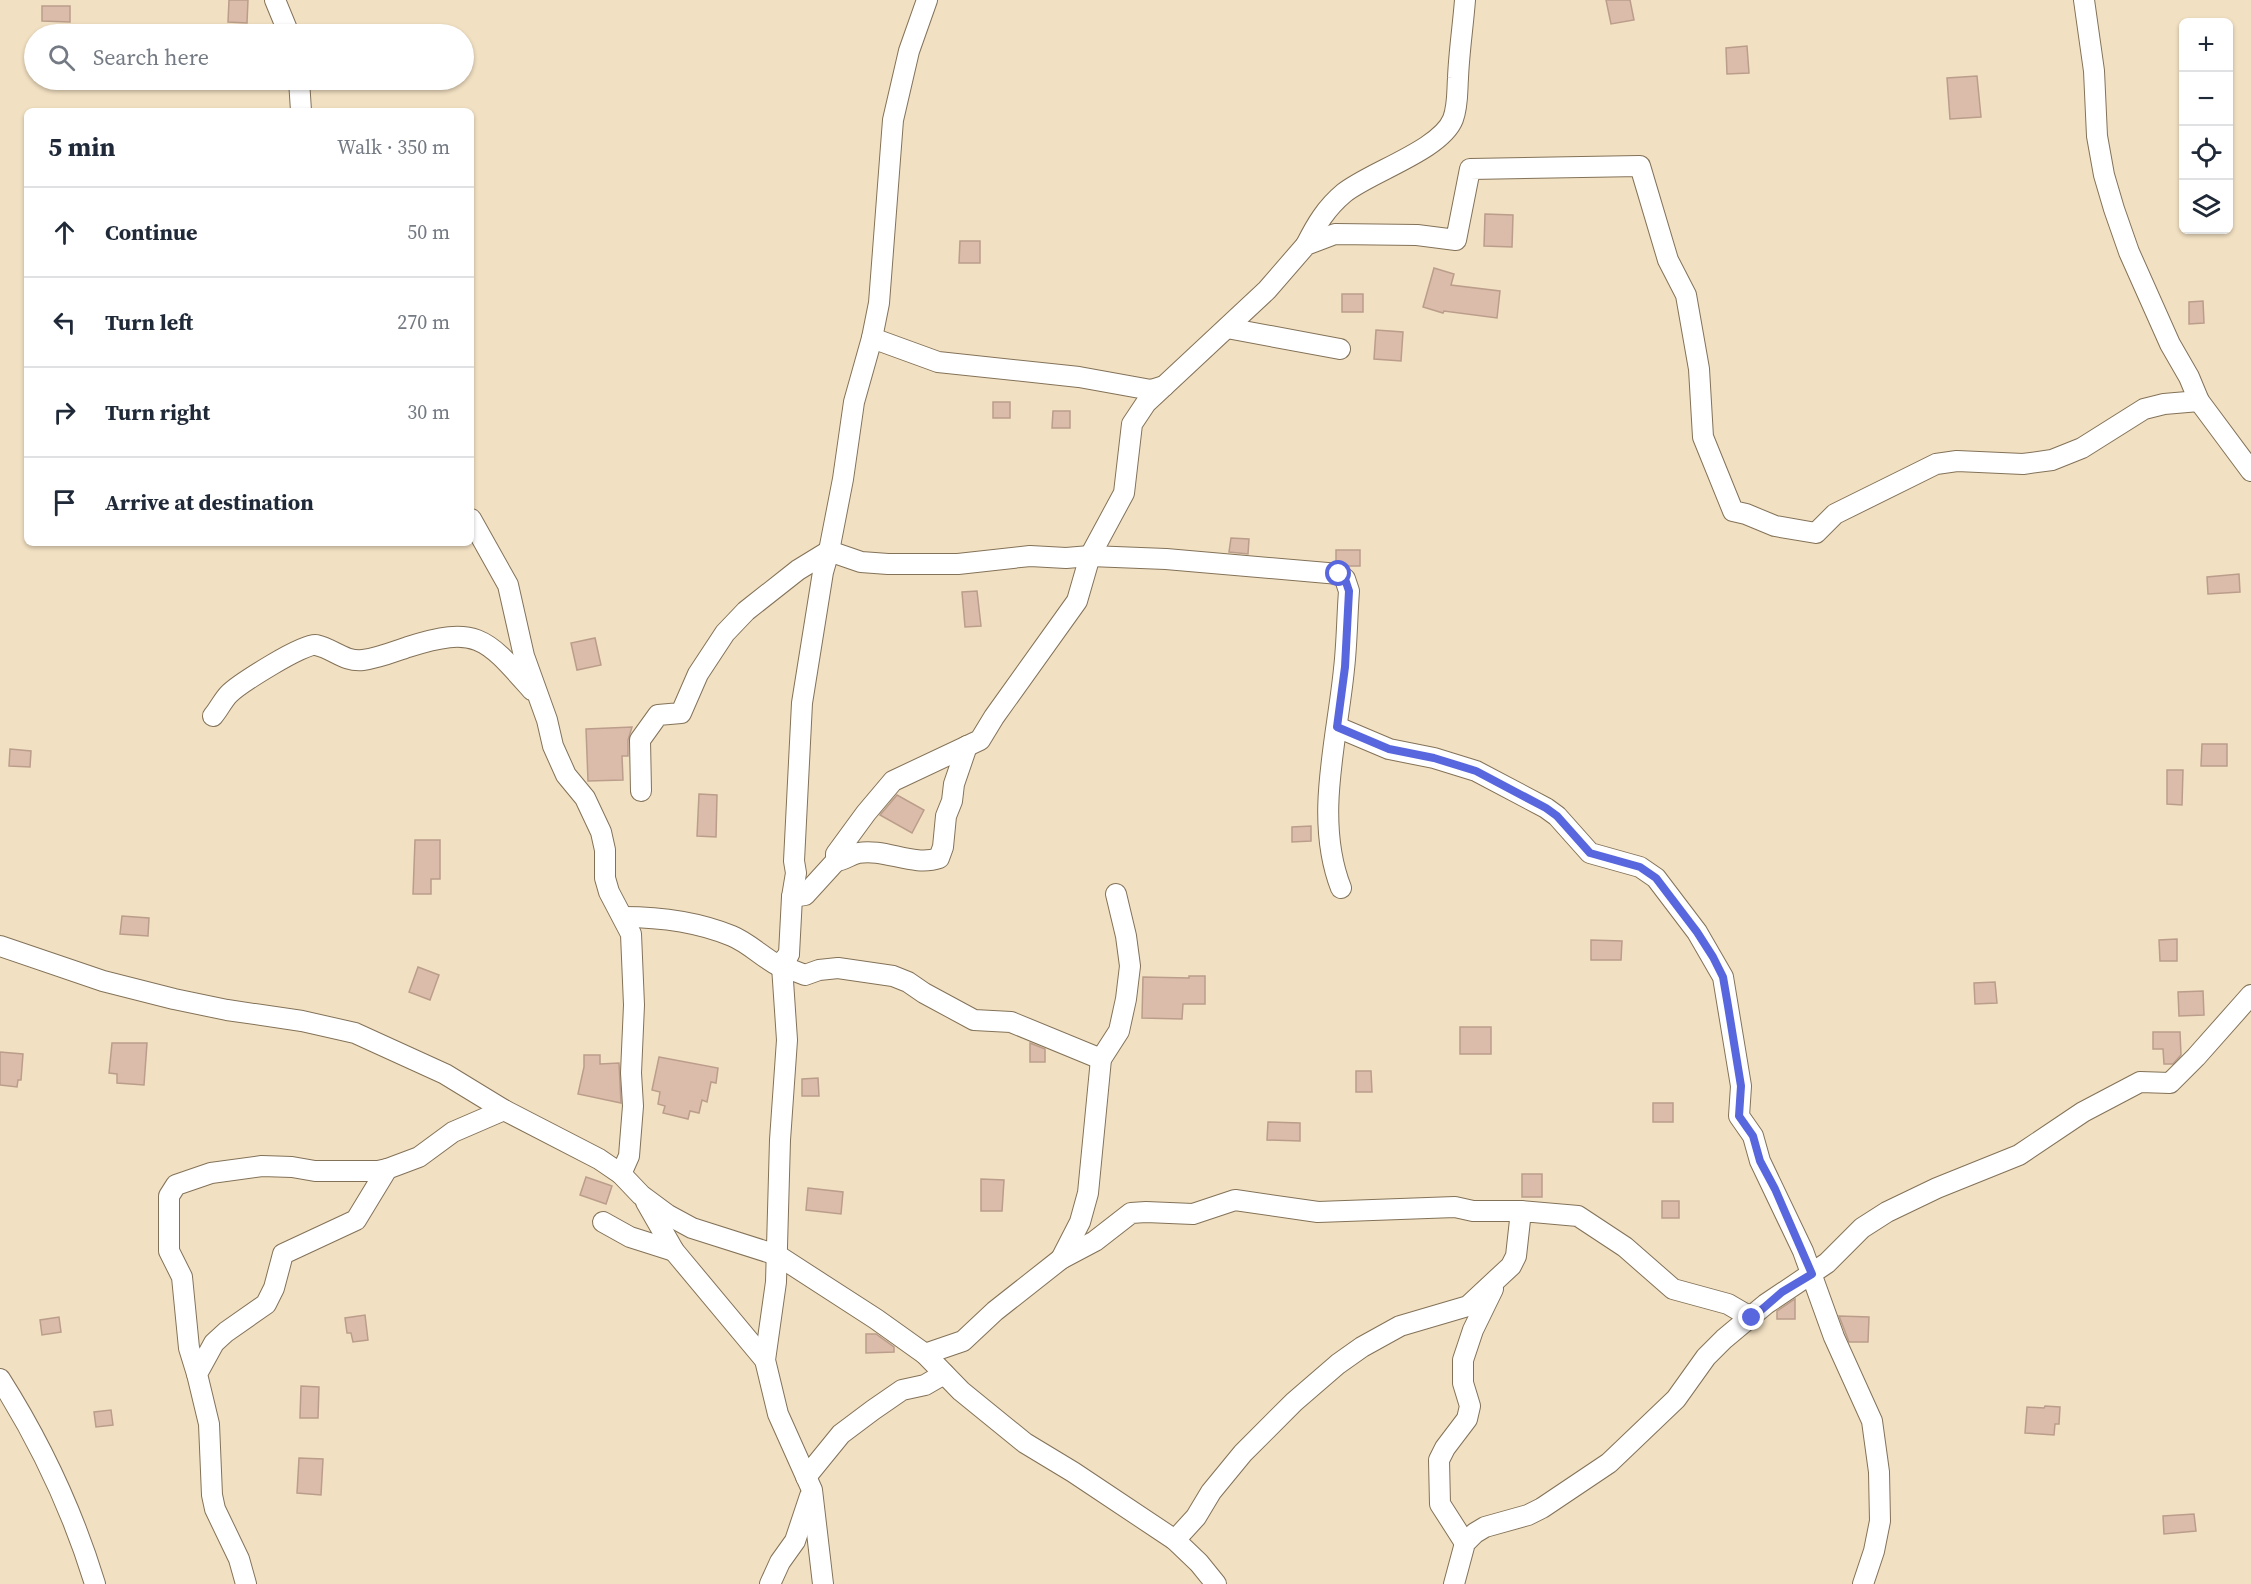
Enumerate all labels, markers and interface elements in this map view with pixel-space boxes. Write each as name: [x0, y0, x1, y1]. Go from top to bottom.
map controls: [2179, 18, 2233, 234]
button: +: [2179, 18, 2233, 72]
search box: [24, 24, 474, 90]
icon: search: [45, 41, 78, 74]
text: Search here: [93, 42, 209, 72]
button: −: [2179, 72, 2233, 126]
button: locate: [2179, 126, 2233, 180]
text: 5 min: [48, 129, 115, 165]
text: Walk · 350 m: [337, 133, 450, 161]
button: layers: [2179, 180, 2233, 234]
icon: ahead: [48, 216, 81, 249]
text: Continue: [105, 217, 198, 247]
text: 50 m: [407, 218, 450, 246]
icon: left: [48, 306, 81, 339]
text: Turn left: [105, 307, 193, 337]
text: 270 m: [397, 308, 450, 336]
icon: right: [48, 396, 81, 429]
text: Turn right: [105, 397, 210, 427]
text: 30 m: [407, 398, 450, 426]
icon: arrive: [48, 486, 81, 519]
text: Arrive at destination: [105, 487, 314, 517]
route start: [1325, 560, 1351, 586]
route end: [1738, 1304, 1764, 1330]

